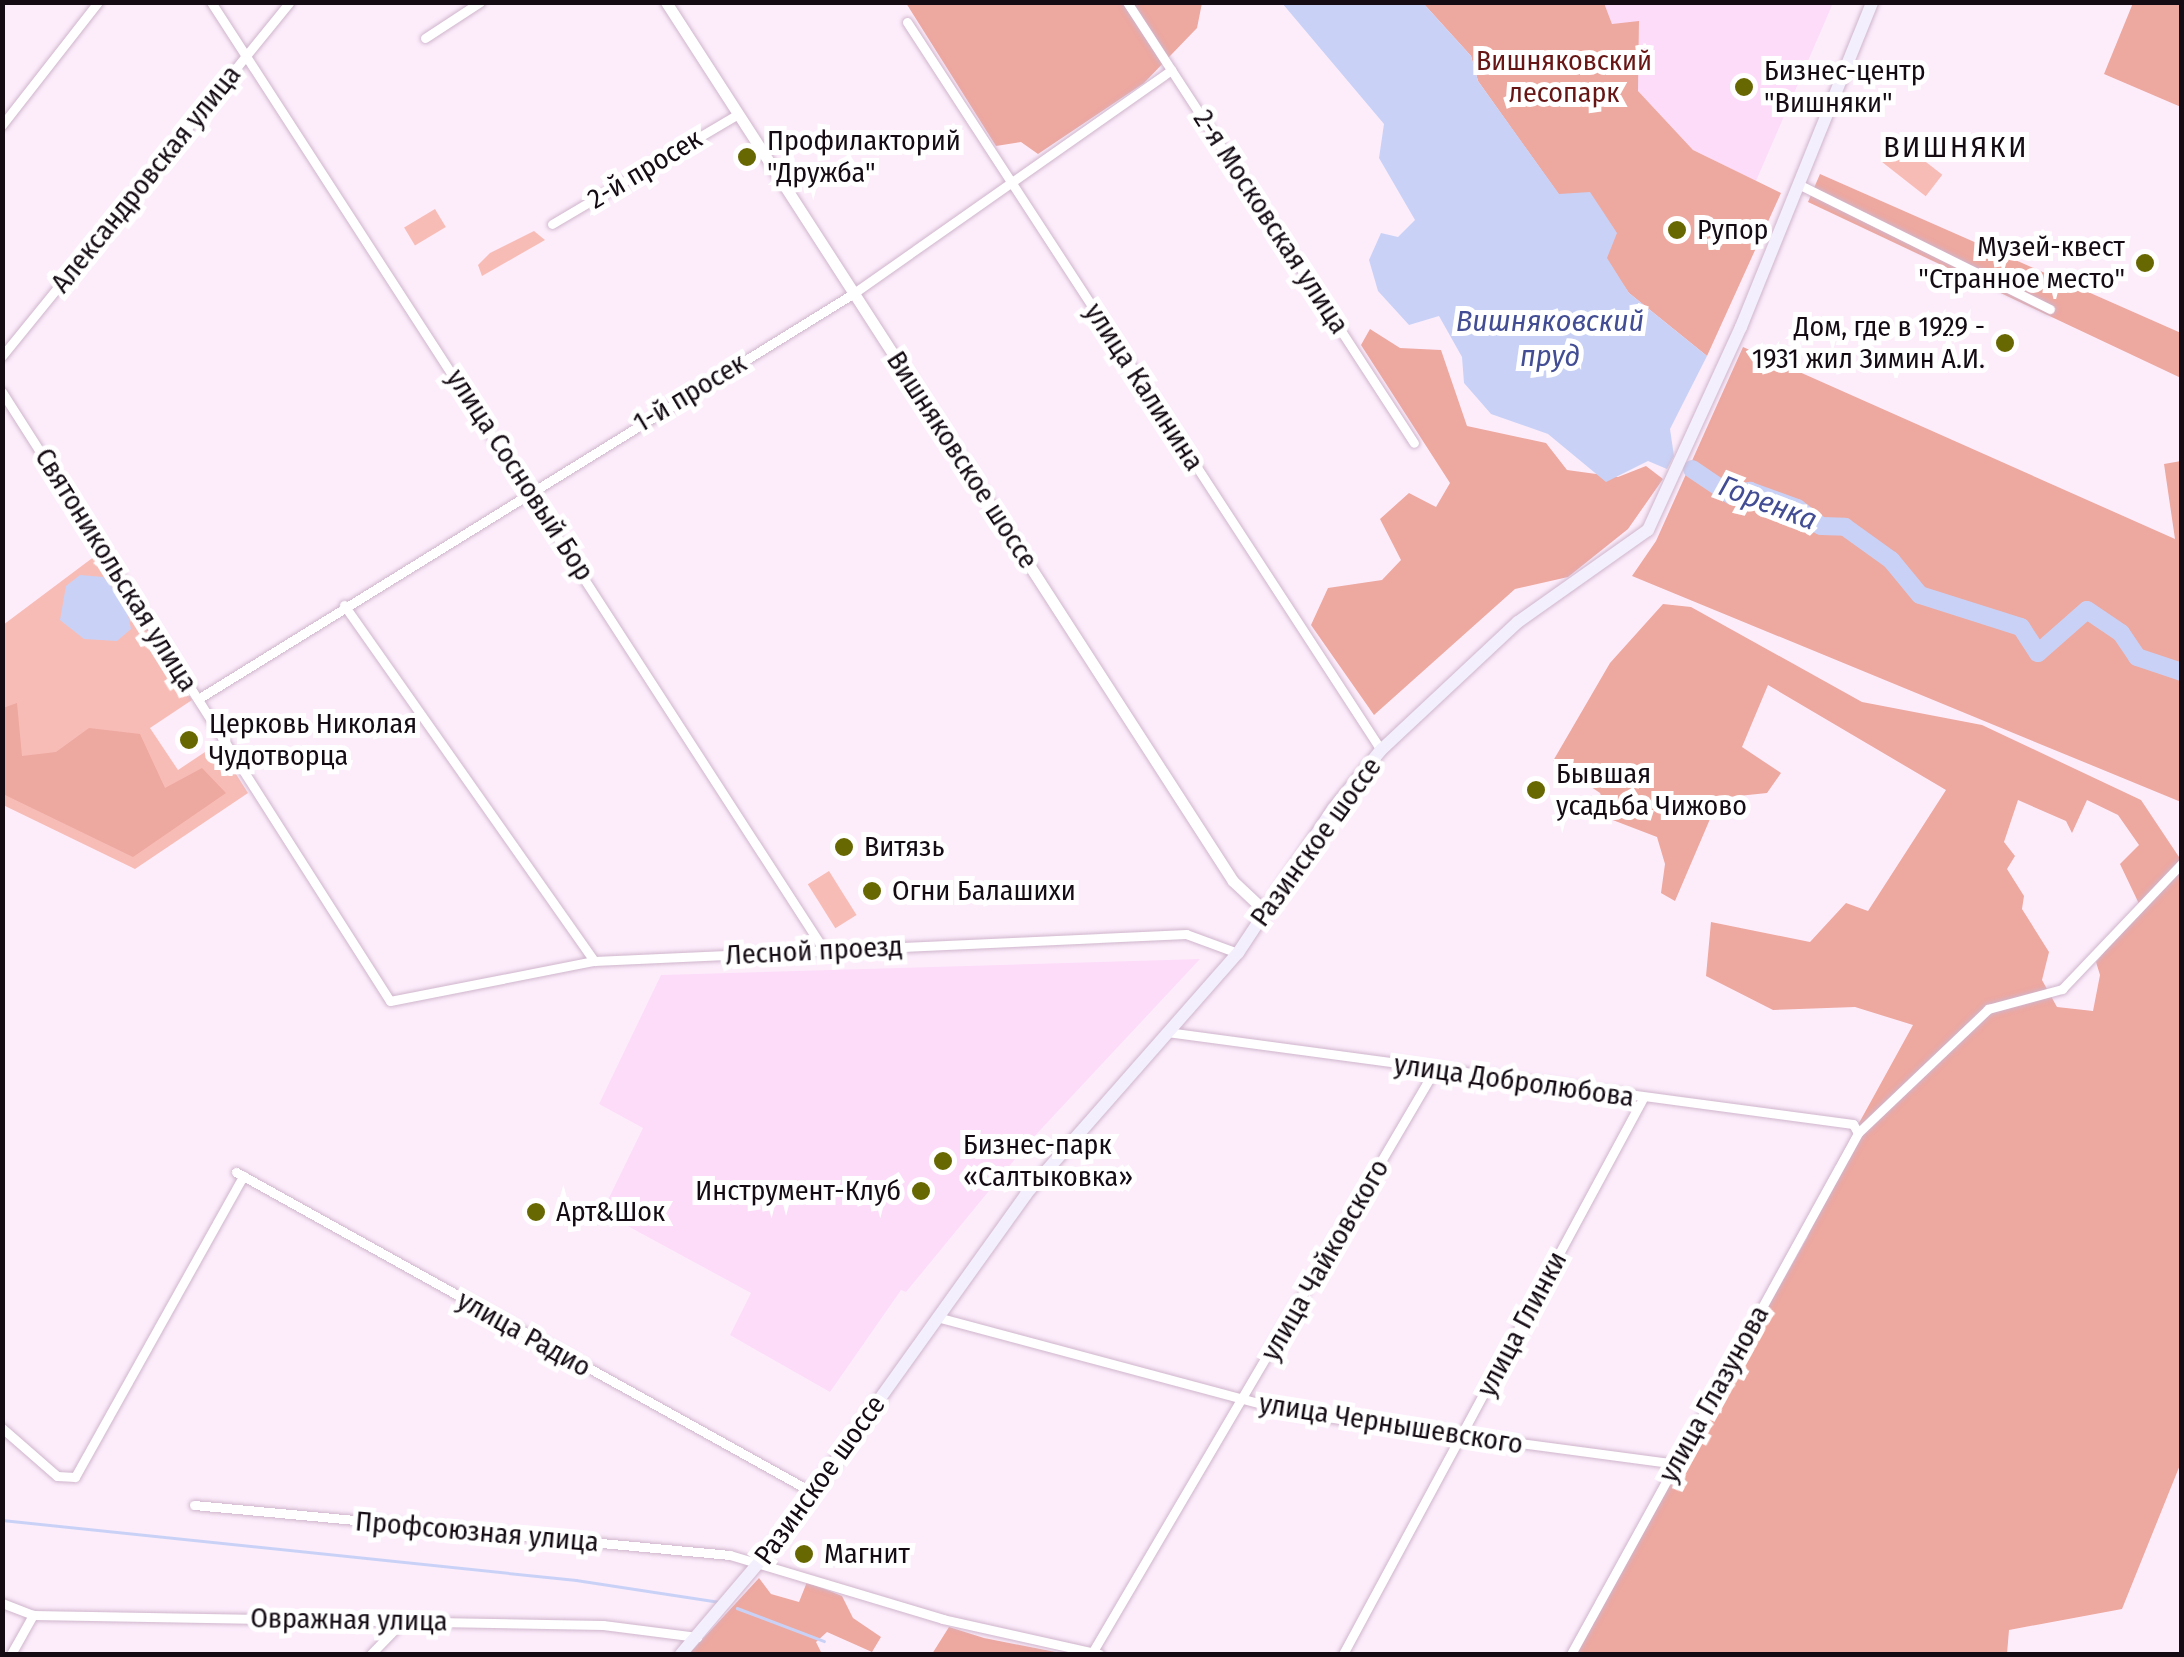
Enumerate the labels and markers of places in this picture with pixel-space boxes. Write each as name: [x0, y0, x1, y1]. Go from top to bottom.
place label: Бизнес-центр "Вишняки": [1764, 54, 1926, 120]
marker: Бизнес-центр "Вишняки": [1733, 76, 1755, 98]
place label: Профилакторий "Дружба": [767, 124, 961, 190]
marker: Профилакторий "Дружба": [736, 146, 758, 168]
place label: Рупор: [1697, 213, 1769, 247]
marker: Рупор: [1666, 219, 1688, 241]
place label: Музей-квест "Странное место": [1918, 230, 2125, 296]
marker: Музей-квест "Странное место": [2134, 252, 2156, 274]
place label: Дом, где в 1929 - 1931 жил Зимин А.И.: [1752, 310, 1985, 376]
marker: Дом, где в 1929 - 1931 жил Зимин А.И.: [1994, 332, 2016, 354]
place label: Церковь Николая Чудотворца: [209, 707, 417, 773]
marker: Церковь Николая Чудотворца: [178, 729, 200, 751]
place label: Бывшая усадьба Чижово: [1556, 757, 1747, 823]
marker: Бывшая усадьба Чижово: [1525, 779, 1547, 801]
place label: Витязь: [864, 830, 944, 864]
marker: Витязь: [833, 836, 855, 858]
place label: Огни Балашихи: [892, 874, 1076, 908]
marker: Огни Балашихи: [861, 880, 883, 902]
place label: Бизнес-парк «Салтыковка»: [963, 1128, 1133, 1194]
marker: Бизнес-парк «Салтыковка»: [932, 1150, 954, 1172]
place label: Инструмент-Клуб: [695, 1174, 901, 1208]
marker: Инструмент-Клуб: [910, 1180, 932, 1202]
place label: Арт&Шок: [556, 1195, 665, 1229]
marker: Арт&Шок: [525, 1201, 547, 1223]
place label: Магнит: [824, 1537, 910, 1571]
marker: Магнит: [793, 1543, 815, 1565]

